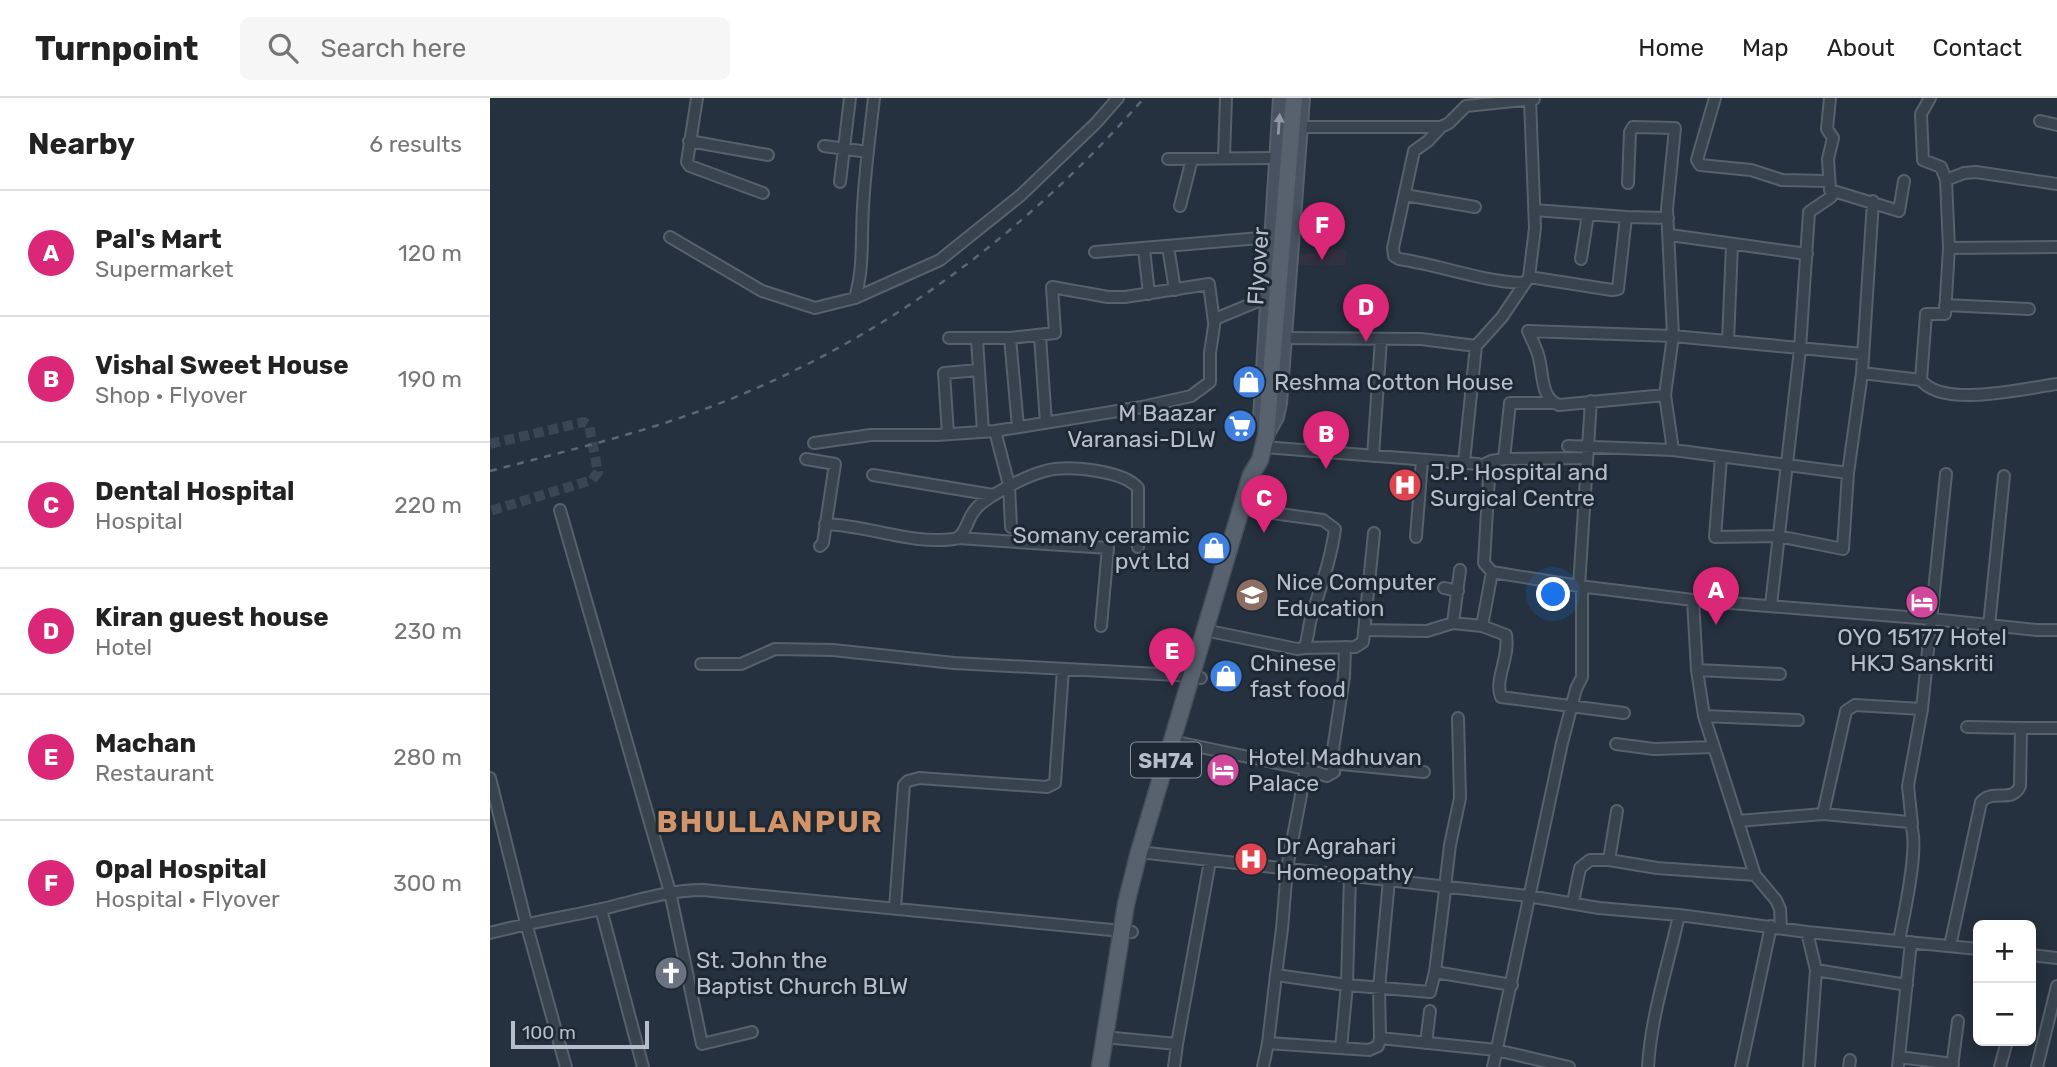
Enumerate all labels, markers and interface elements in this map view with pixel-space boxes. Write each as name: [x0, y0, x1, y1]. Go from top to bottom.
search box: [240, 17, 730, 80]
text: Turnpoint: [35, 29, 198, 68]
icon: search: [264, 29, 302, 67]
text: Search here: [320, 33, 466, 64]
text: Home: [1638, 34, 1704, 62]
text: Map: [1742, 34, 1789, 62]
text: About: [1827, 34, 1895, 62]
text: Contact: [1933, 34, 2022, 62]
one-way arrow: [1274, 113, 1285, 135]
text: Nearby: [28, 126, 135, 162]
text: 6 results: [369, 130, 462, 158]
pin: F: [1299, 202, 1345, 260]
text: Pal's Mart: [95, 224, 222, 255]
street label: Flyover: [1241, 226, 1275, 306]
text: A: [43, 239, 59, 267]
text: 120 m: [398, 239, 462, 267]
text: Supermarket: [95, 255, 233, 283]
pin: D: [1343, 284, 1389, 342]
text: Vishal Sweet House: [95, 350, 349, 381]
shop icon: Reshma Cotton House: [1230, 363, 1268, 401]
text: B: [43, 365, 59, 393]
text: 190 m: [398, 365, 462, 393]
place label: Reshma Cotton House: [1274, 368, 1514, 396]
text: Shop · Flyover: [95, 381, 247, 409]
place label: M Baazar Varanasi-DLW: [1067, 399, 1216, 453]
supermarket icon: M Baazar Varanasi-DLW: [1221, 407, 1259, 445]
pin: B: [1303, 411, 1349, 469]
place label: J.P. Hospital and Surgical Centre: [1430, 458, 1608, 512]
hospital icon: J.P. Hospital and Surgical Centre: [1386, 466, 1424, 504]
pin: C: [1241, 475, 1287, 533]
text: Dental Hospital: [95, 476, 295, 507]
text: C: [43, 491, 59, 519]
text: 220 m: [394, 491, 462, 519]
text: Hospital: [95, 507, 183, 535]
place label: Somany ceramic pvt Ltd: [1013, 521, 1190, 575]
shop icon: Somany ceramic pvt Ltd: [1195, 529, 1233, 567]
pin: A: [1693, 567, 1739, 625]
place label: Nice Computer Education: [1276, 568, 1436, 622]
school or university icon: Nice Computer Education: [1233, 576, 1271, 614]
your location: [1536, 577, 1570, 611]
hotel icon: OYO 15177 Hotel HKJ Sanskriti: [1903, 583, 1941, 621]
text: Kiran guest house: [95, 602, 329, 633]
text: D: [43, 617, 59, 645]
text: 230 m: [394, 617, 462, 645]
place label: OYO 15177 Hotel HKJ Sanskriti: [1837, 623, 2007, 677]
pin: E: [1149, 628, 1195, 686]
text: Hotel: [95, 633, 152, 661]
place label: Chinese fast food: [1250, 649, 1346, 703]
shop icon: Chinese fast food: [1207, 657, 1245, 695]
text: Machan: [95, 728, 196, 759]
road number: SH74: [1131, 742, 1201, 778]
text: E: [44, 743, 58, 771]
text: 280 m: [393, 743, 462, 771]
place label: Hotel Madhuvan Palace: [1248, 743, 1422, 797]
hotel icon: Hotel Madhuvan Palace: [1204, 751, 1242, 789]
text: Restaurant: [95, 759, 214, 787]
district label: BHULLANPUR: [657, 804, 883, 840]
place label: Dr Agrahari Homeopathy: [1276, 832, 1414, 886]
hospital icon: Dr Agrahari Homeopathy: [1232, 840, 1270, 878]
text: Opal Hospital: [95, 854, 267, 885]
text: F: [44, 869, 58, 897]
text: 300 m: [393, 869, 462, 897]
text: Hospital · Flyover: [95, 885, 280, 913]
map controls: [1973, 920, 2036, 1046]
button: +: [1973, 920, 2036, 983]
place label: St. John the Baptist Church BLW: [696, 946, 908, 1000]
church icon: St. John the Baptist Church BLW: [652, 954, 690, 992]
button: −: [1973, 983, 2036, 1046]
scale bar: [511, 1018, 649, 1050]
text: 100 m: [522, 1021, 576, 1044]

